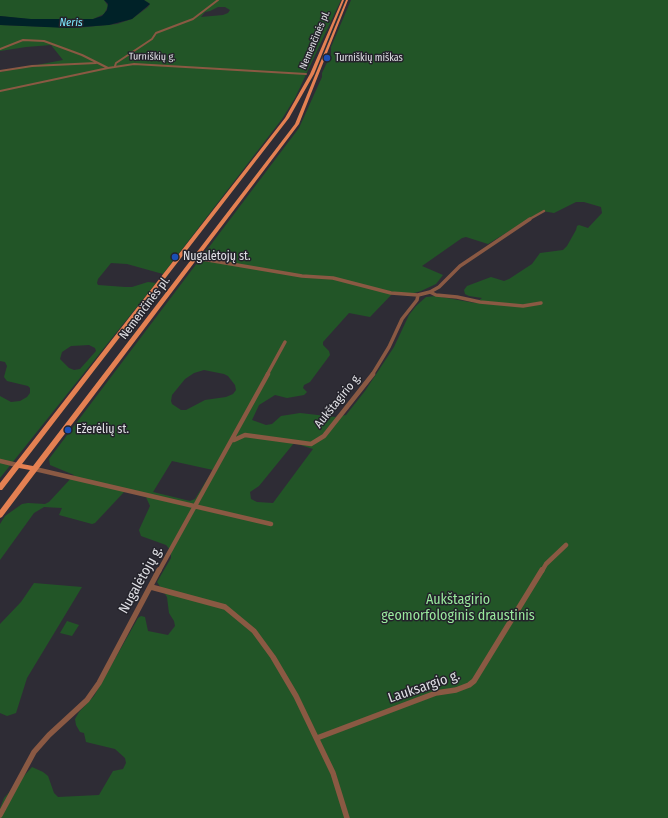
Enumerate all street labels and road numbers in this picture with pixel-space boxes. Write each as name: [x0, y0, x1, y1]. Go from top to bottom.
street label: Nemenčinės pl.: [297, 9, 333, 71]
street label: Turniškių g.: [129, 51, 175, 63]
street label: Nemenčinės pl.: [117, 274, 173, 342]
street label: Aukštagirio g.: [312, 371, 364, 431]
street label: Nugalėtojų g.: [116, 543, 166, 617]
street label: Lauksargio g.: [386, 667, 462, 707]

